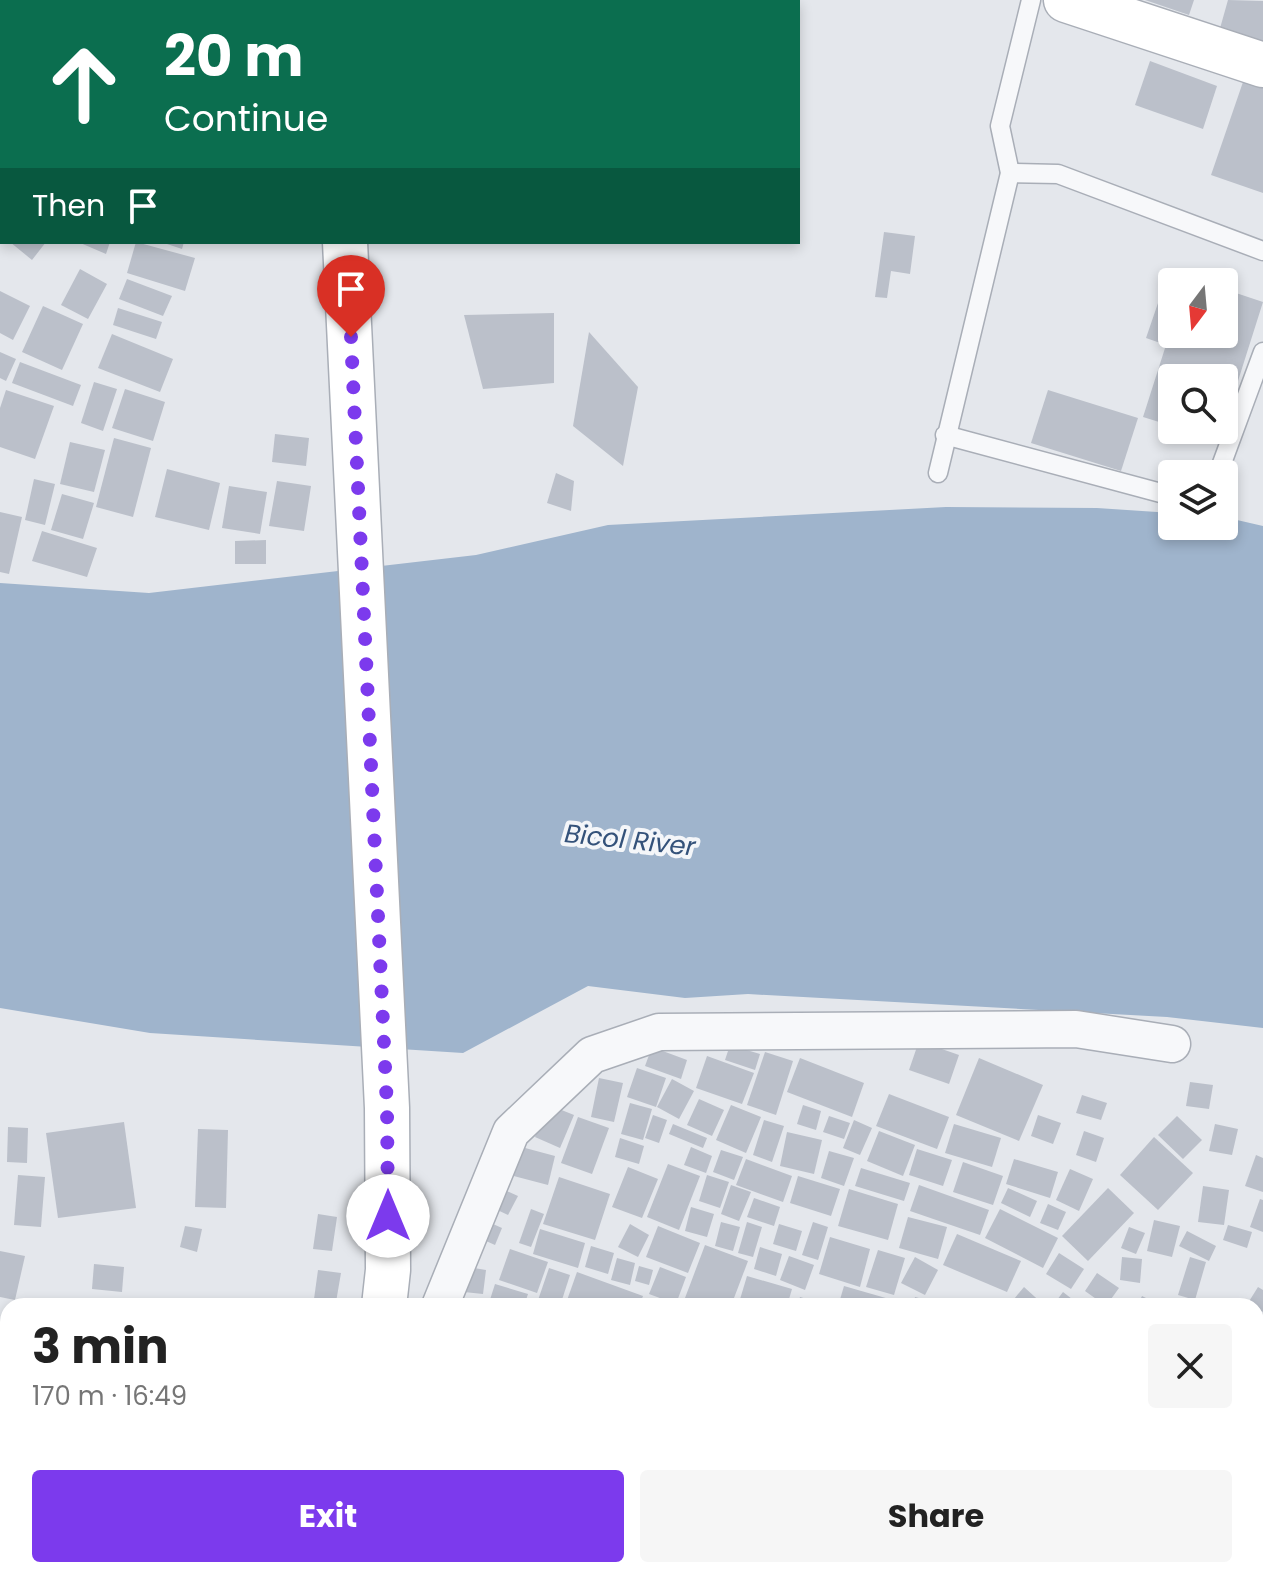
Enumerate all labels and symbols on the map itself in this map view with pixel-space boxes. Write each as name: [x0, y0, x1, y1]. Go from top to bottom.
pin: [317, 255, 385, 337]
north arrow: [1158, 268, 1238, 348]
water label: Bicol River: [563, 815, 699, 865]
position arrow: [346, 1174, 430, 1258]

